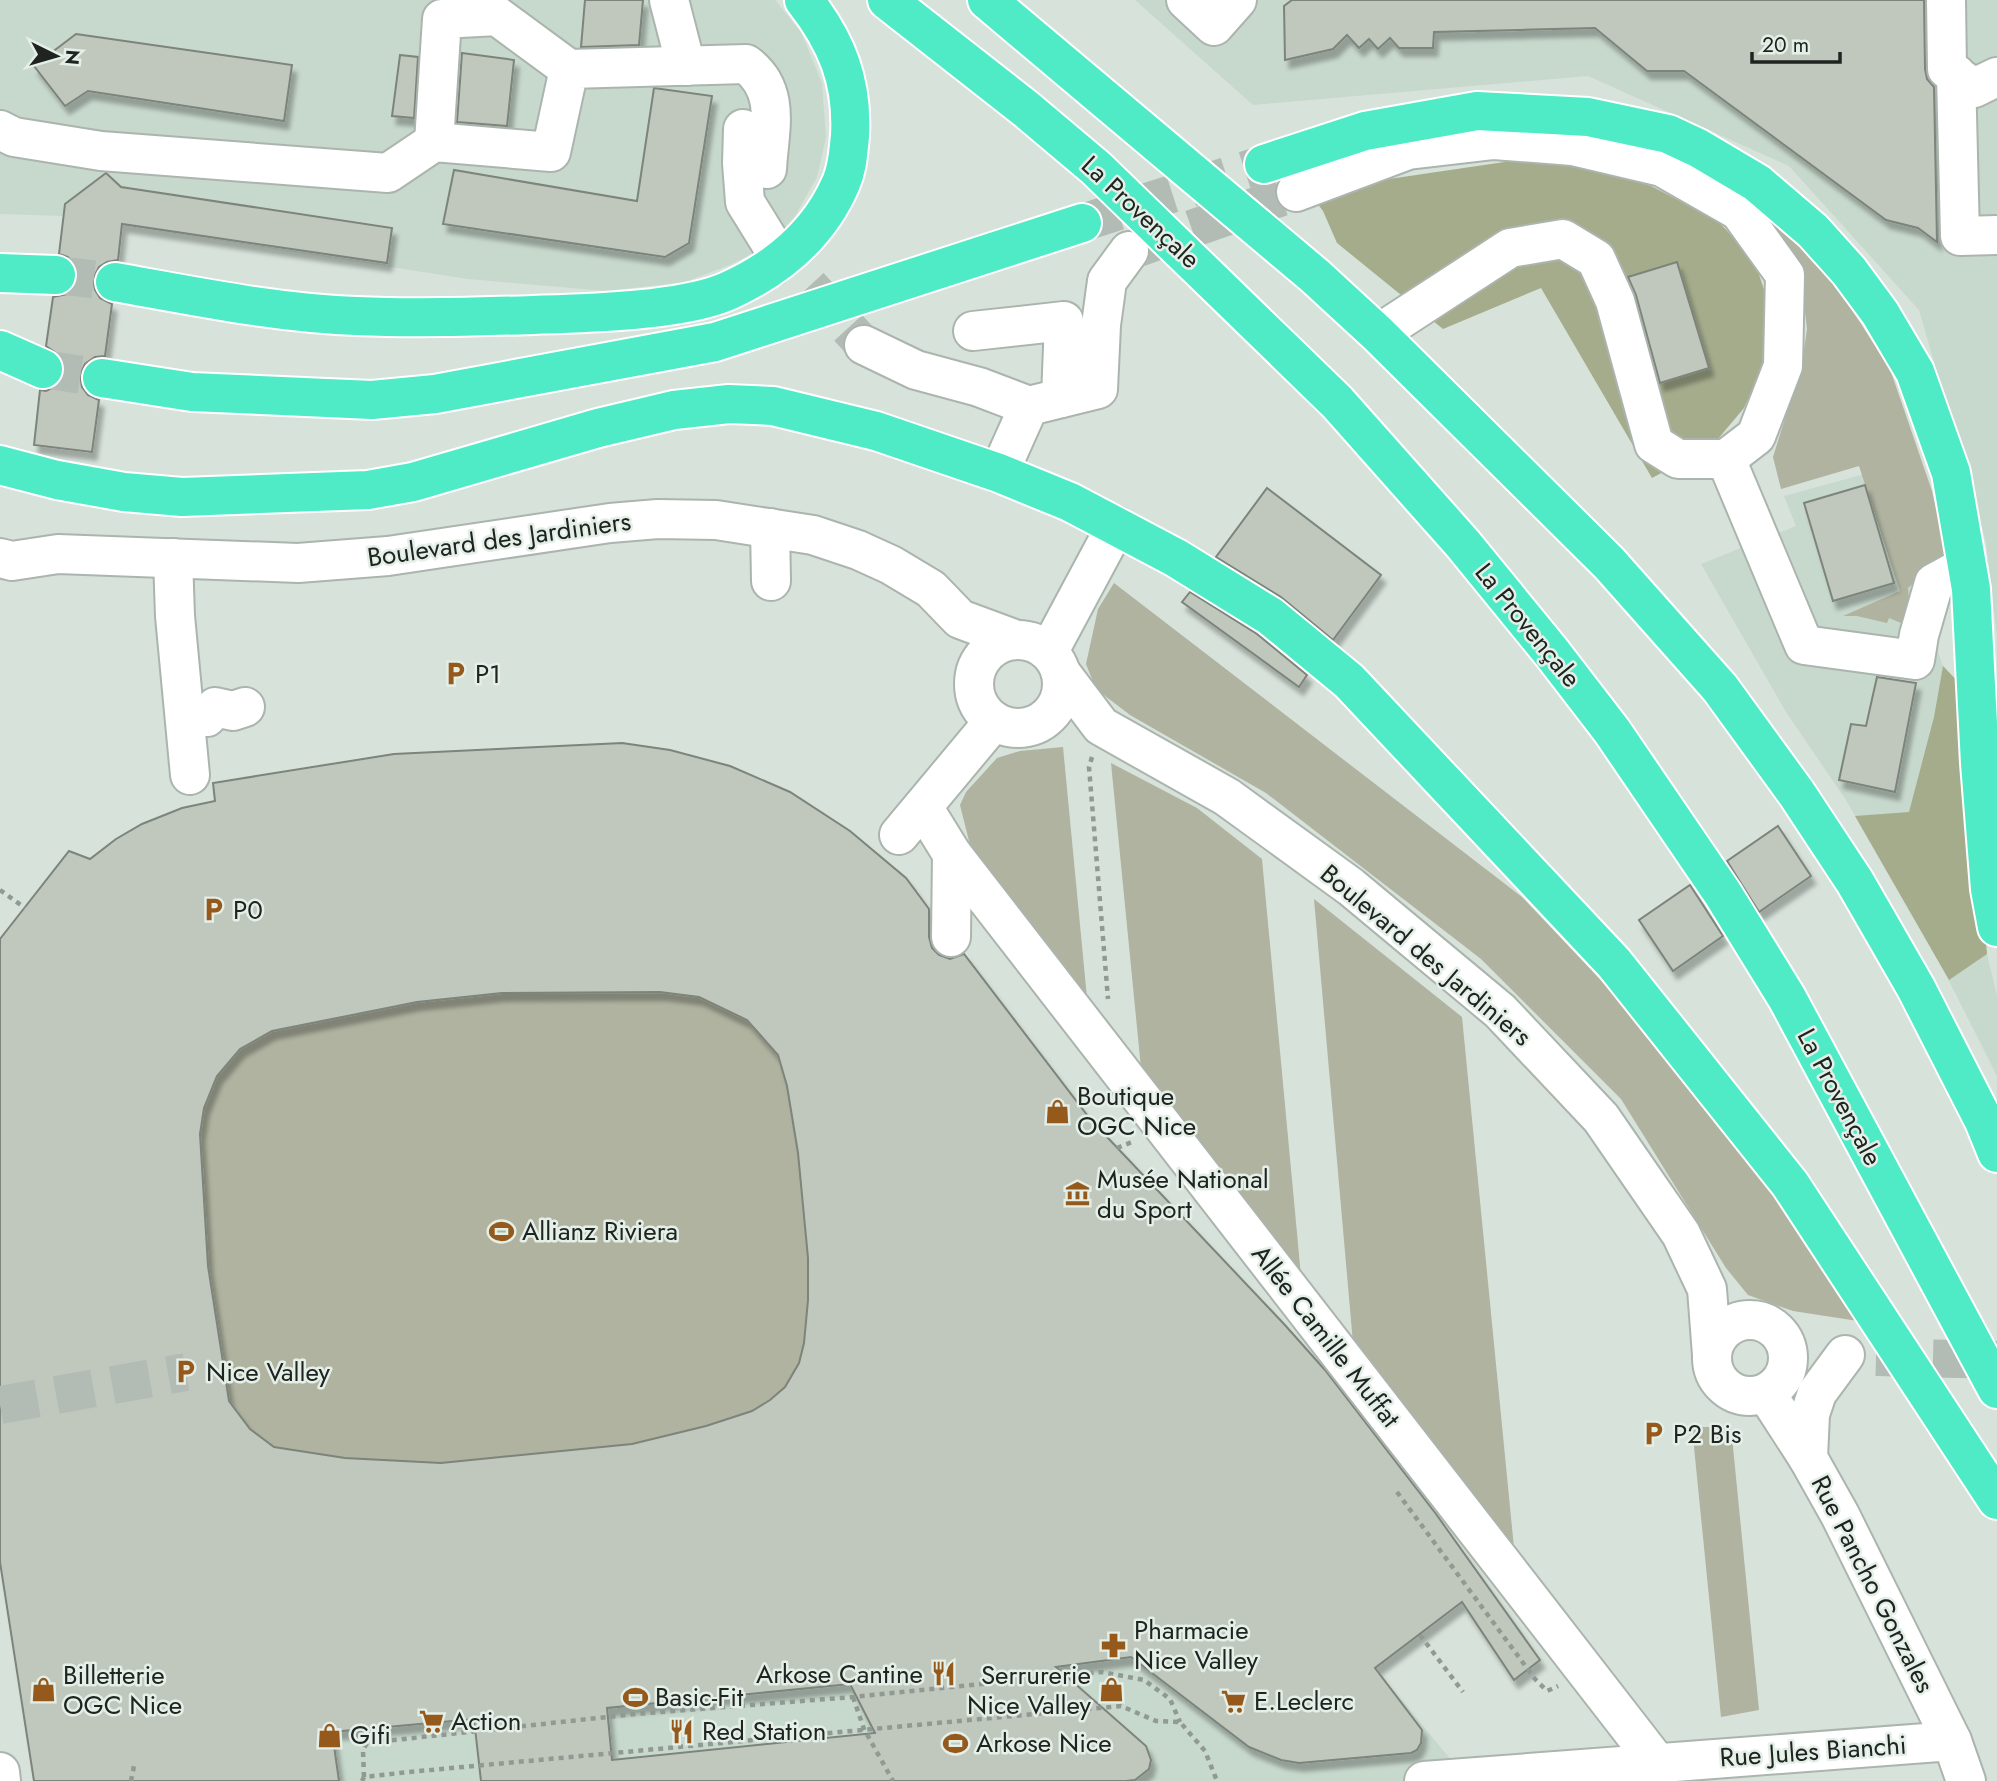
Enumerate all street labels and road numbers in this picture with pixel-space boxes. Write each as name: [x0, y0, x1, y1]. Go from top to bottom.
street label: La Provençale: [1073, 147, 1209, 277]
street label: Boulevard des Jardiniers: [365, 502, 633, 576]
street label: La Provençale: [1466, 555, 1590, 695]
street label: Boulevard des Jardiniers: [1312, 855, 1540, 1055]
street label: La Provençale: [1788, 1022, 1892, 1172]
street label: Allée Camille Muffat: [1243, 1237, 1410, 1436]
street label: Rue Pancho Gonzales: [1802, 1469, 1944, 1699]
street label: Rue Jules Bianchi: [1718, 1726, 1908, 1776]

